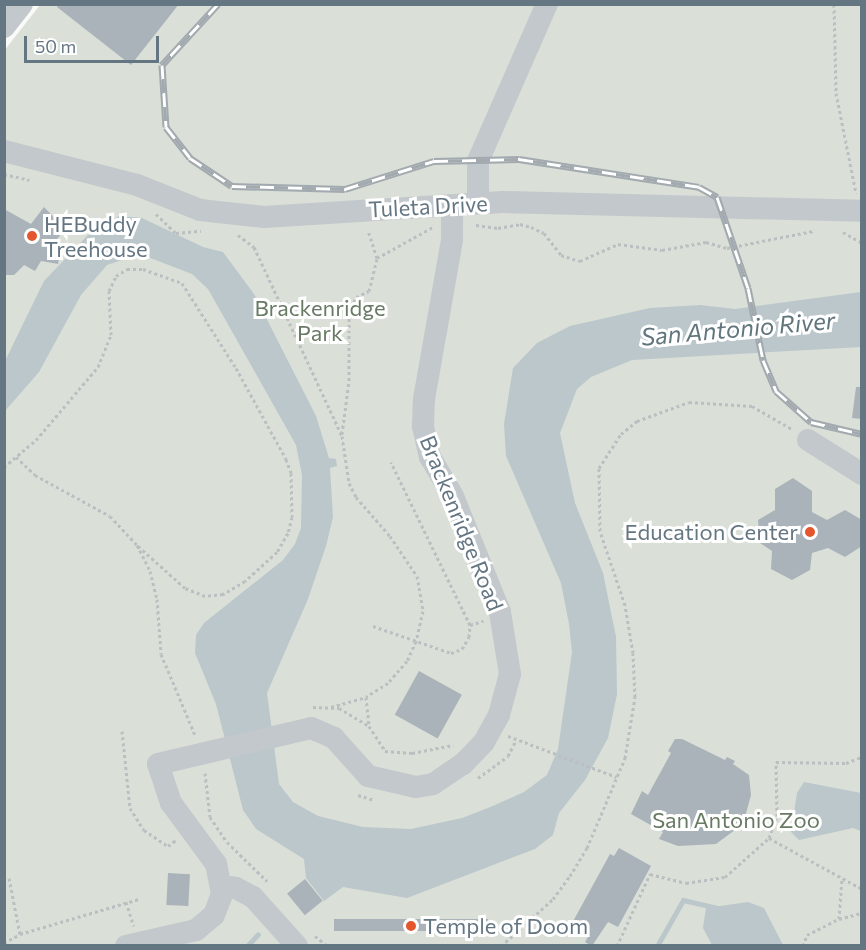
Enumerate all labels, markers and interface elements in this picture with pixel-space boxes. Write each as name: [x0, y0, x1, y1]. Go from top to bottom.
scale bar: [27, 24, 162, 62]
text: 50 m: [35, 35, 76, 57]
street label: Tuleta Drive: [368, 190, 488, 222]
place label: HEBuddy Treehouse: [44, 210, 148, 262]
marker: HEBuddy Treehouse: [25, 229, 39, 243]
park label: Brackenridge Park: [254, 294, 386, 346]
water label: San Antonio River: [640, 305, 836, 351]
street label: Brackenridge Road: [415, 431, 509, 615]
place label: Education Center: [624, 519, 798, 545]
marker: Education Center: [803, 525, 817, 539]
park label: San Antonio Zoo: [652, 807, 820, 833]
place label: Temple of Doom: [423, 913, 588, 939]
marker: Temple of Doom: [404, 919, 418, 933]

